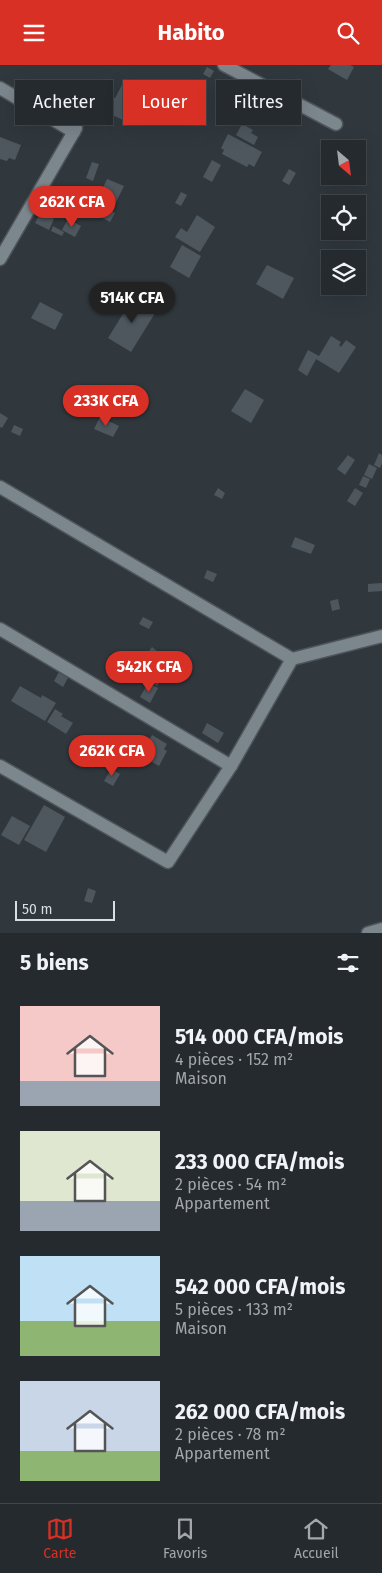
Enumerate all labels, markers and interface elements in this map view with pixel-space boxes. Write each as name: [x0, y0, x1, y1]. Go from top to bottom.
icon: menu: [20, 19, 48, 47]
text: Habito: [158, 19, 225, 46]
icon: search: [334, 19, 362, 47]
chip: Acheter: [15, 80, 113, 125]
chip: Louer: [123, 80, 206, 125]
chip: Filtres: [216, 80, 301, 125]
north arrow: [321, 140, 366, 185]
map controls: [321, 140, 366, 295]
pin: 262K CFA: [20, 185, 124, 228]
text: 262K CFA: [40, 192, 104, 211]
button: locate: [321, 195, 366, 240]
button: layers: [321, 250, 366, 295]
pin: 514K CFA: [80, 281, 184, 324]
text: 514K CFA: [100, 288, 164, 307]
pin: 233K CFA: [54, 385, 158, 427]
text: 233K CFA: [74, 391, 138, 410]
pin: 542K CFA: [97, 651, 201, 693]
text: 542K CFA: [116, 657, 182, 676]
pin: 262K CFA: [60, 735, 164, 777]
text: 262K CFA: [80, 741, 144, 760]
scale bar: [15, 898, 115, 921]
text: 50 m: [22, 901, 53, 918]
icon: filters: [334, 949, 362, 977]
text: 5 biens: [20, 950, 89, 976]
text: 514 000 CFA/mois: [175, 1024, 343, 1050]
icon: home: [60, 1026, 120, 1086]
text: 4 pièces · 152 m²: [175, 1050, 293, 1069]
text: Maison: [175, 1069, 227, 1088]
text: 233 000 CFA/mois: [175, 1149, 344, 1175]
icon: home: [60, 1151, 120, 1211]
text: 2 pièces · 54 m²: [175, 1175, 287, 1194]
text: Appartement: [175, 1194, 270, 1213]
text: 542 000 CFA/mois: [175, 1274, 345, 1300]
icon: home: [60, 1276, 120, 1336]
text: 5 pièces · 133 m²: [175, 1300, 293, 1319]
text: Maison: [175, 1319, 227, 1338]
text: 262 000 CFA/mois: [175, 1399, 345, 1425]
icon: home: [60, 1401, 120, 1461]
text: 2 pièces · 78 m²: [175, 1425, 286, 1444]
text: Appartement: [175, 1444, 270, 1463]
tab: Carte: [43, 1515, 76, 1562]
tab: Favoris: [163, 1515, 207, 1562]
tab: Accueil: [294, 1515, 339, 1562]

